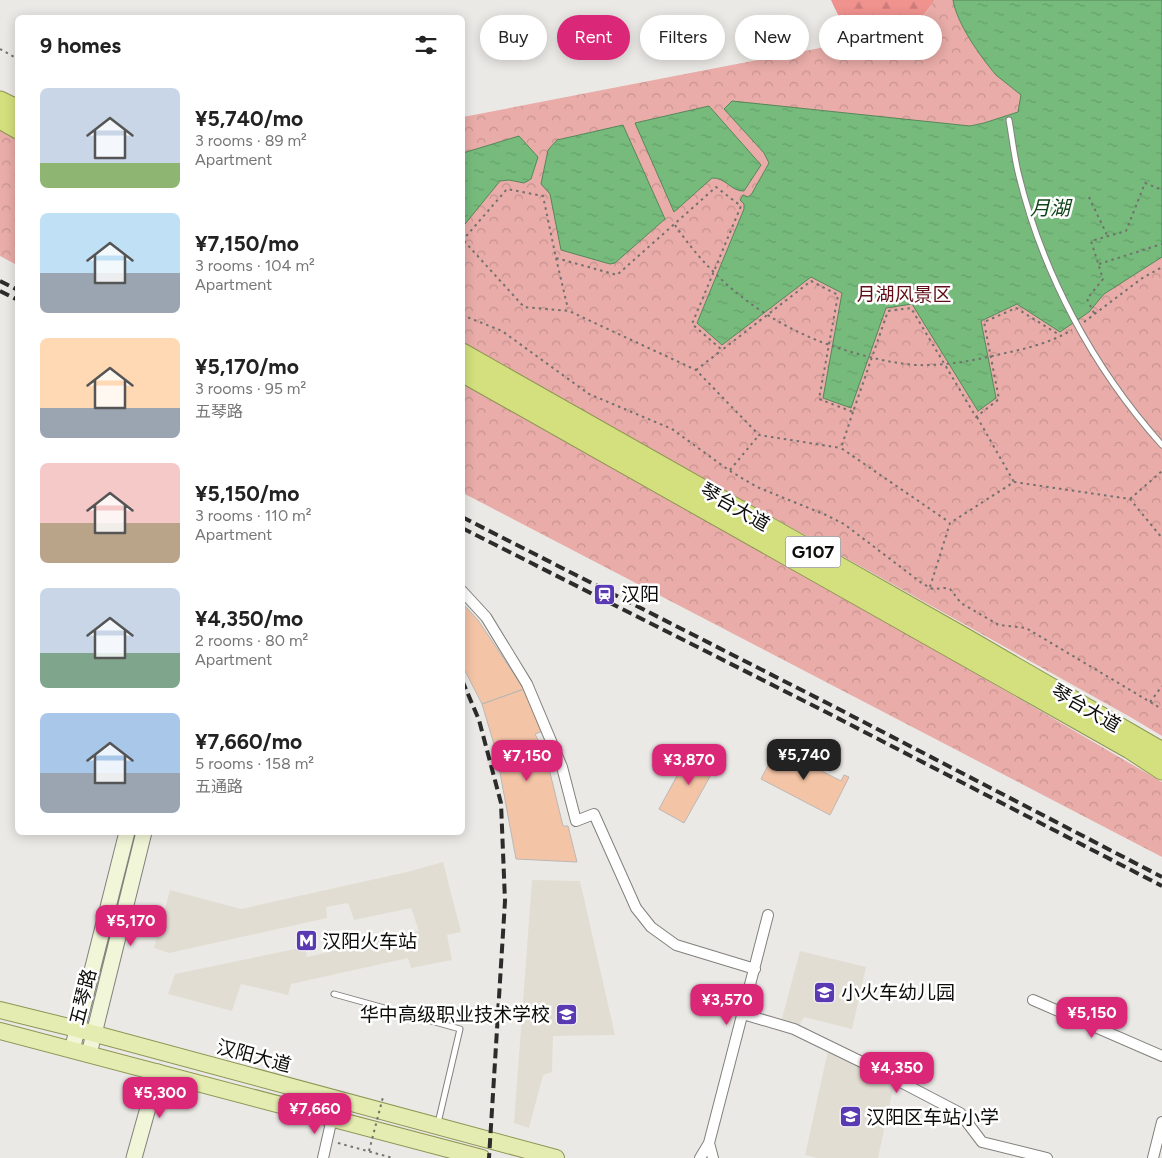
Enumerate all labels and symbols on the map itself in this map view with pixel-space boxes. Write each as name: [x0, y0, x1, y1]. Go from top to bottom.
water label: 月湖: [1030, 196, 1073, 220]
park label: 月湖风景区: [856, 283, 952, 306]
street label: 琴台大道: [696, 478, 774, 536]
road number: G107: [786, 536, 840, 568]
station icon: 汉阳: [593, 582, 617, 606]
place label: 汉阳: [621, 583, 659, 606]
street label: 琴台大道: [1047, 679, 1125, 737]
pin: ¥5,740: [763, 738, 845, 781]
pin: ¥7,150: [486, 740, 568, 782]
pin: ¥3,870: [648, 744, 730, 786]
pin: ¥5,170: [90, 904, 172, 947]
metro station icon: 汉阳火车站: [294, 929, 318, 953]
place label: 汉阳火车站: [322, 930, 417, 953]
street label: 五琴路: [65, 967, 101, 1027]
school or university icon: 小火车幼儿园: [813, 980, 837, 1004]
place label: 小火车幼儿园: [841, 981, 955, 1004]
pin: ¥3,570: [686, 984, 768, 1026]
pin: ¥5,150: [1051, 996, 1133, 1039]
school or university icon: 华中高级职业技术学校: [554, 1002, 578, 1026]
place label: 华中高级职业技术学校: [360, 1003, 550, 1026]
street label: 汉阳大道: [214, 1035, 294, 1077]
pin: ¥4,350: [856, 1052, 938, 1094]
pin: ¥5,300: [119, 1076, 201, 1119]
pin: ¥7,660: [274, 1092, 356, 1135]
school or university icon: 汉阳区车站小学: [838, 1105, 862, 1129]
place label: 汉阳区车站小学: [866, 1106, 999, 1129]

